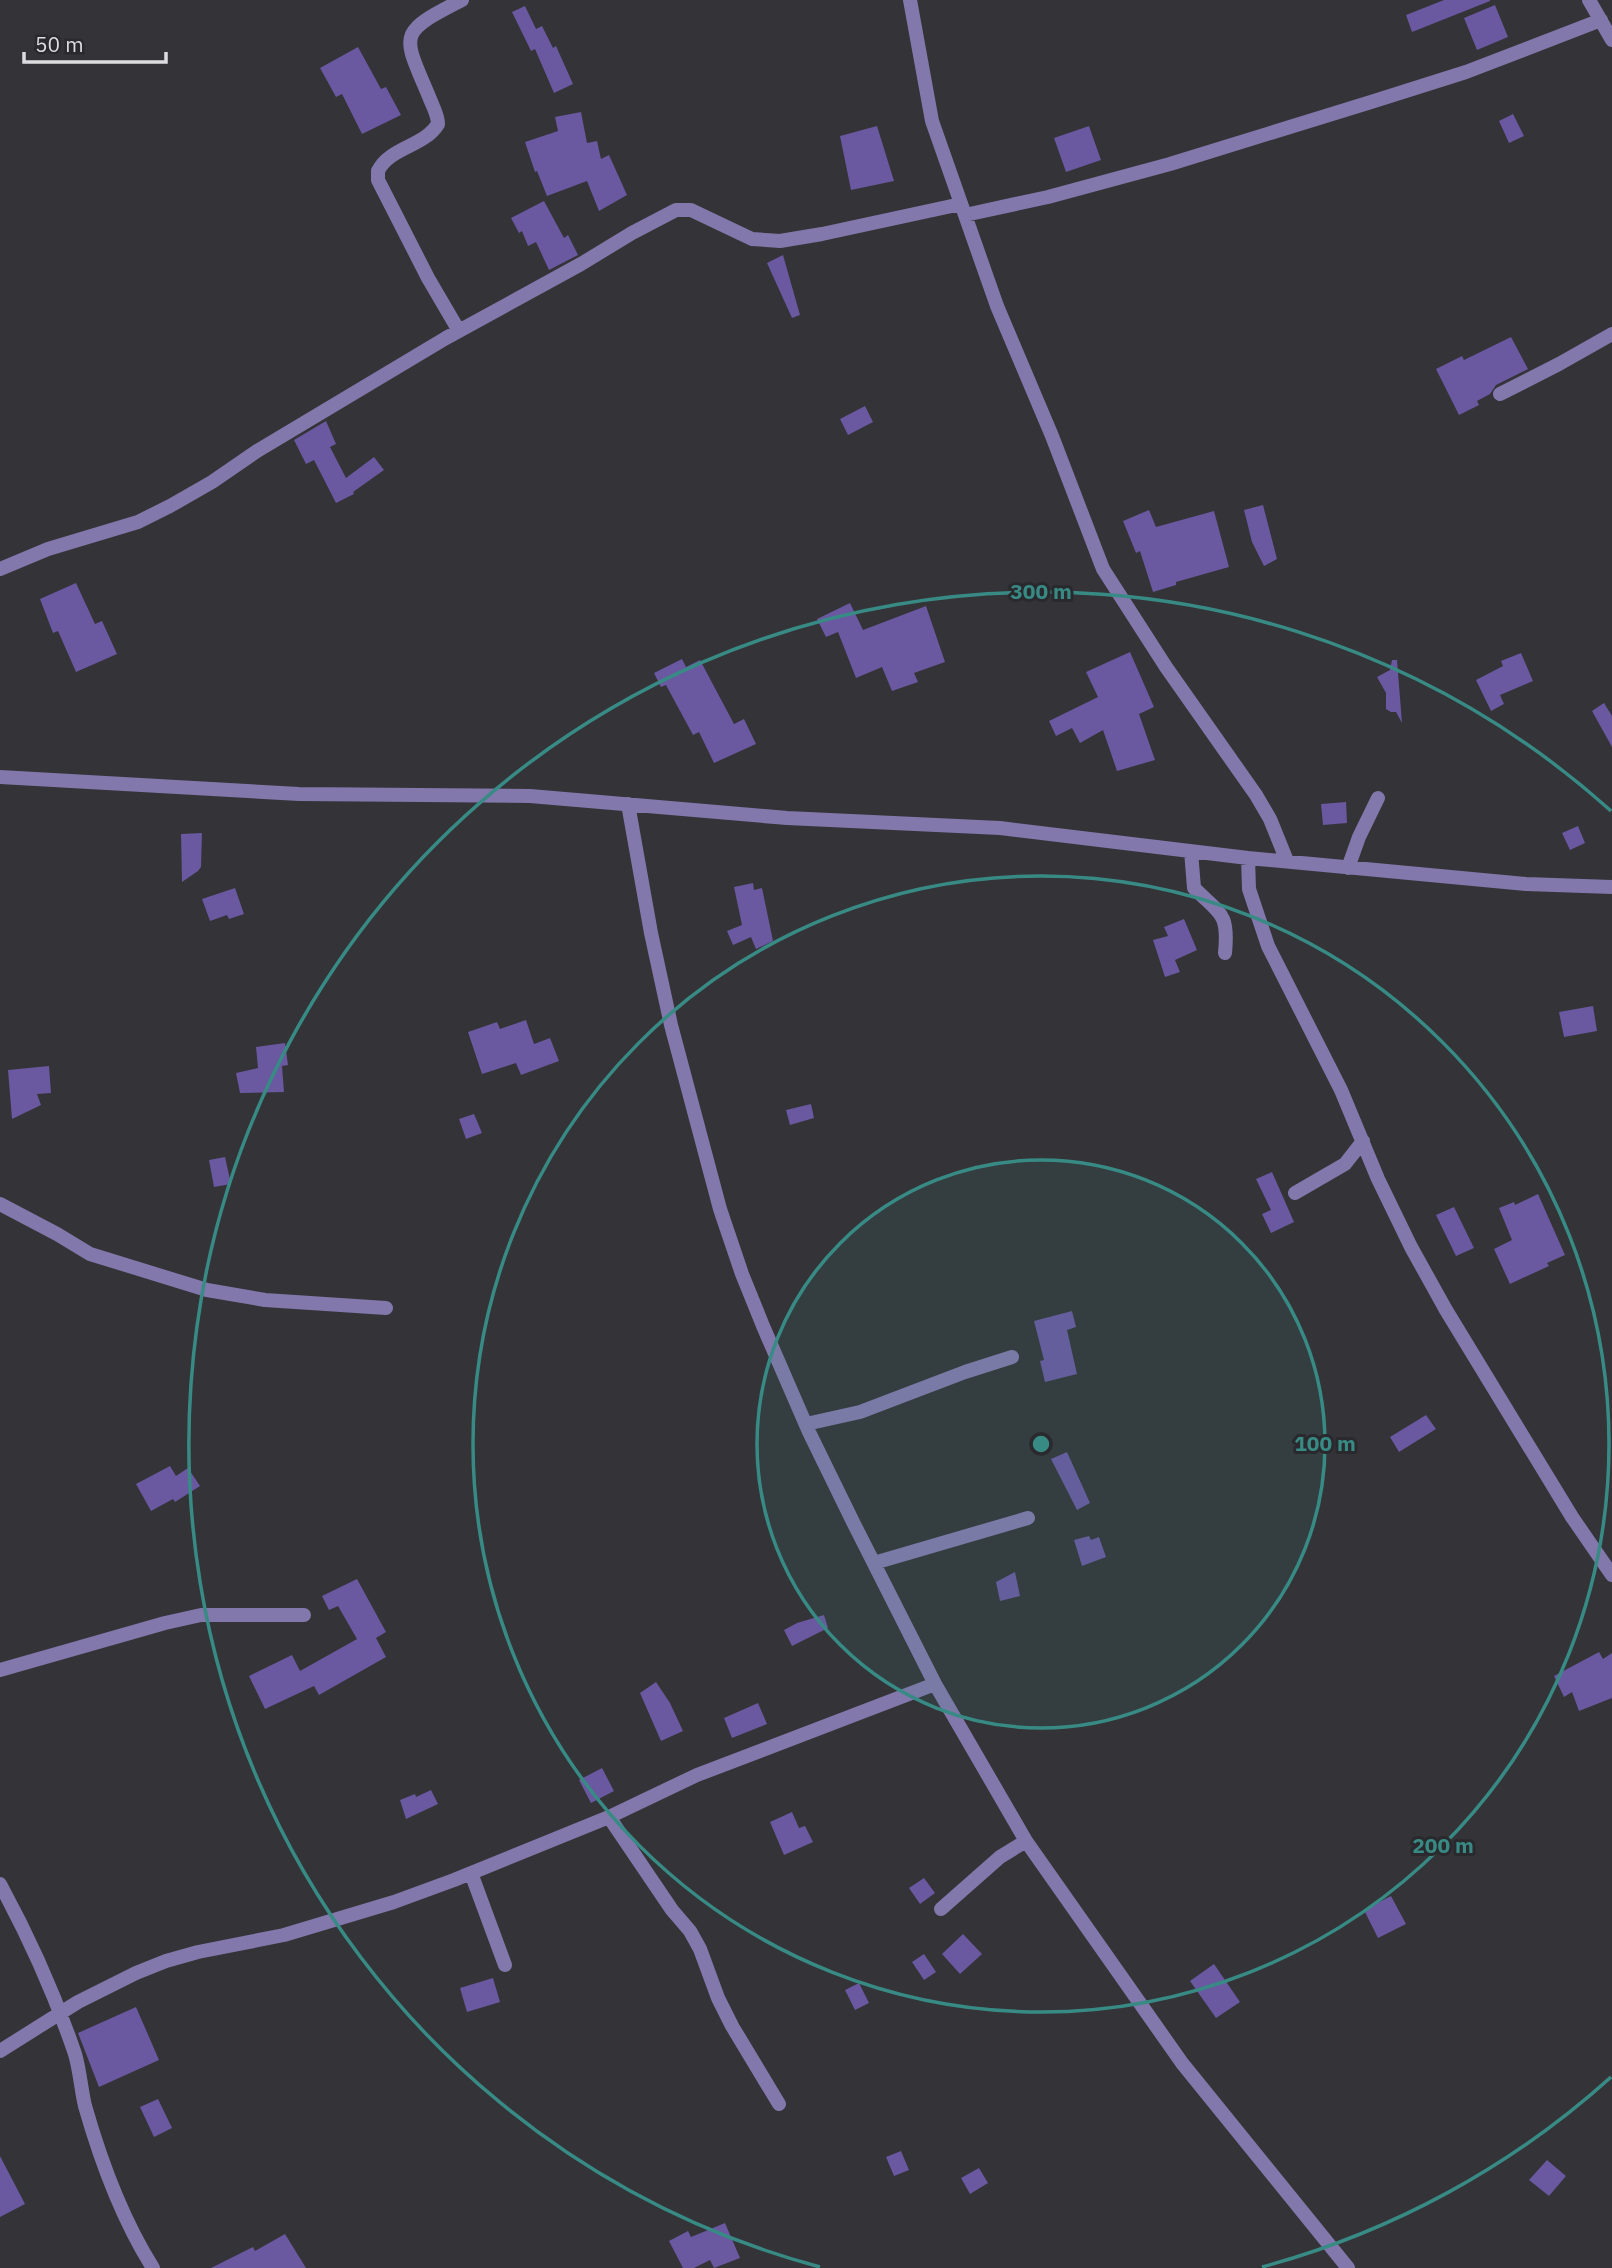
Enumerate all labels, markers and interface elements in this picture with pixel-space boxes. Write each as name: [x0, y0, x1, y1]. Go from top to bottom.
scale bar: [24, 21, 166, 65]
text: 50 m: [35, 30, 84, 58]
text: 300 m: [1010, 577, 1072, 605]
text: 100 m: [1294, 1429, 1356, 1457]
centre of rings: [1029, 1432, 1053, 1456]
text: 200 m: [1412, 1831, 1474, 1859]

